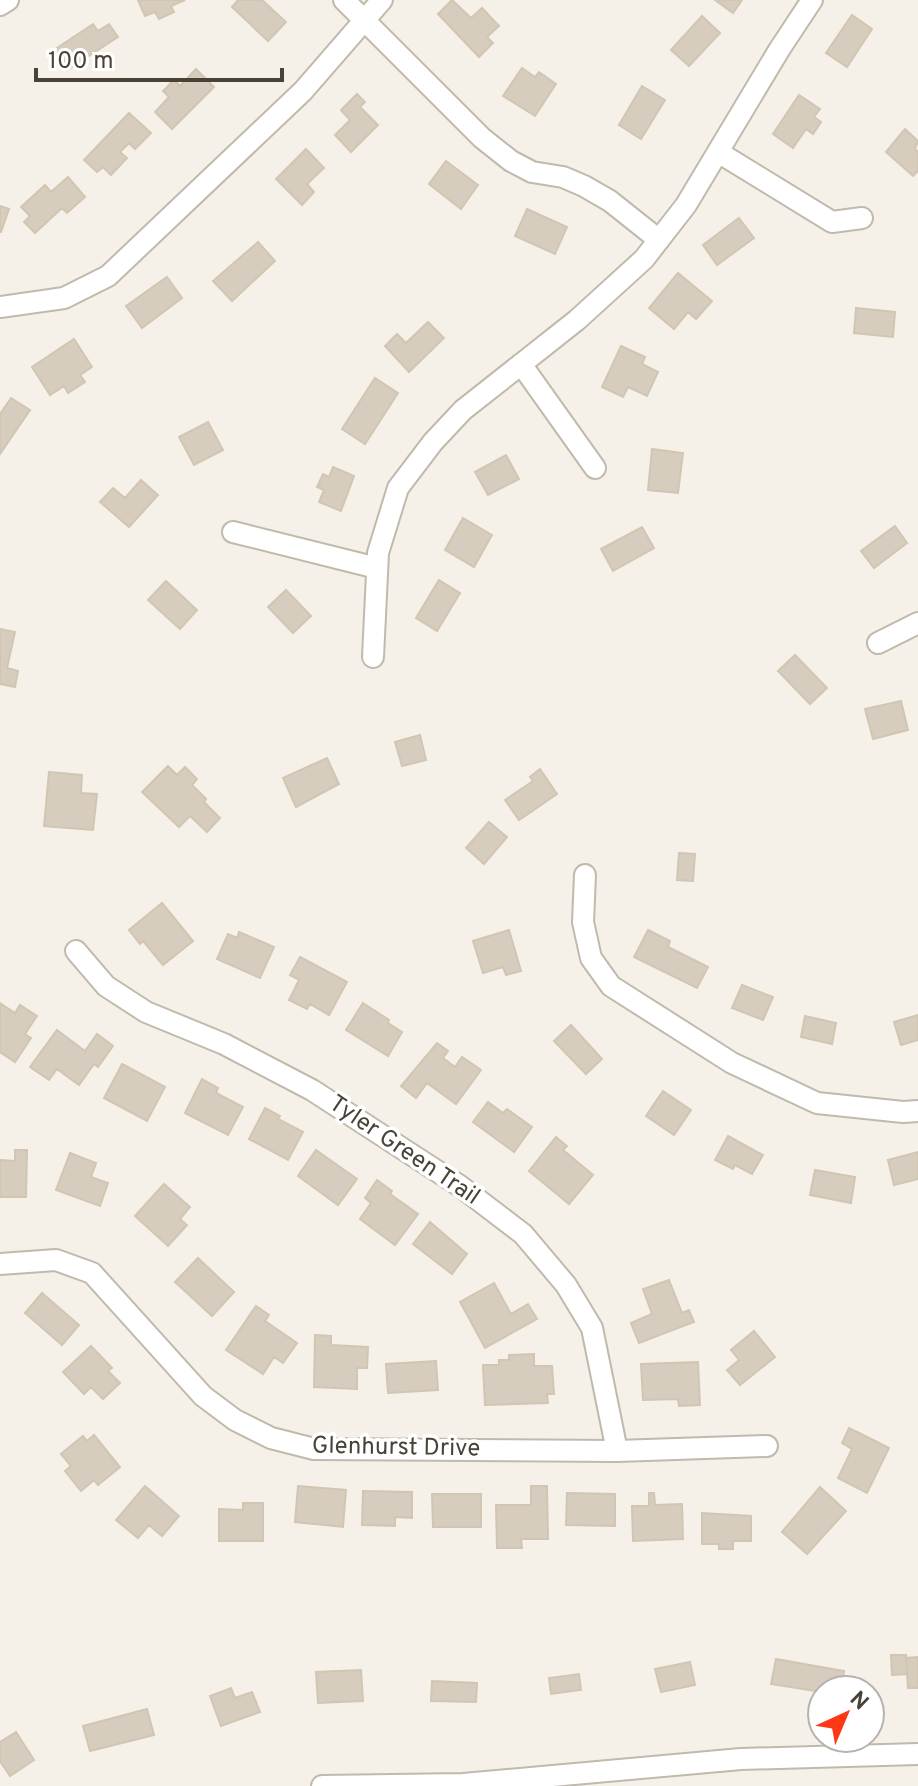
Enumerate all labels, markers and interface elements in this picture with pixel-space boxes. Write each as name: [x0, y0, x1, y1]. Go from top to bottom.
scale bar: [36, 32, 282, 82]
text: 100 m: [48, 47, 114, 77]
street label: Tyler Green Trail: [323, 1089, 485, 1213]
street label: Glenhurst Drive: [312, 1432, 480, 1464]
north arrow: [806, 1674, 886, 1754]
text: N: [843, 1686, 873, 1717]

